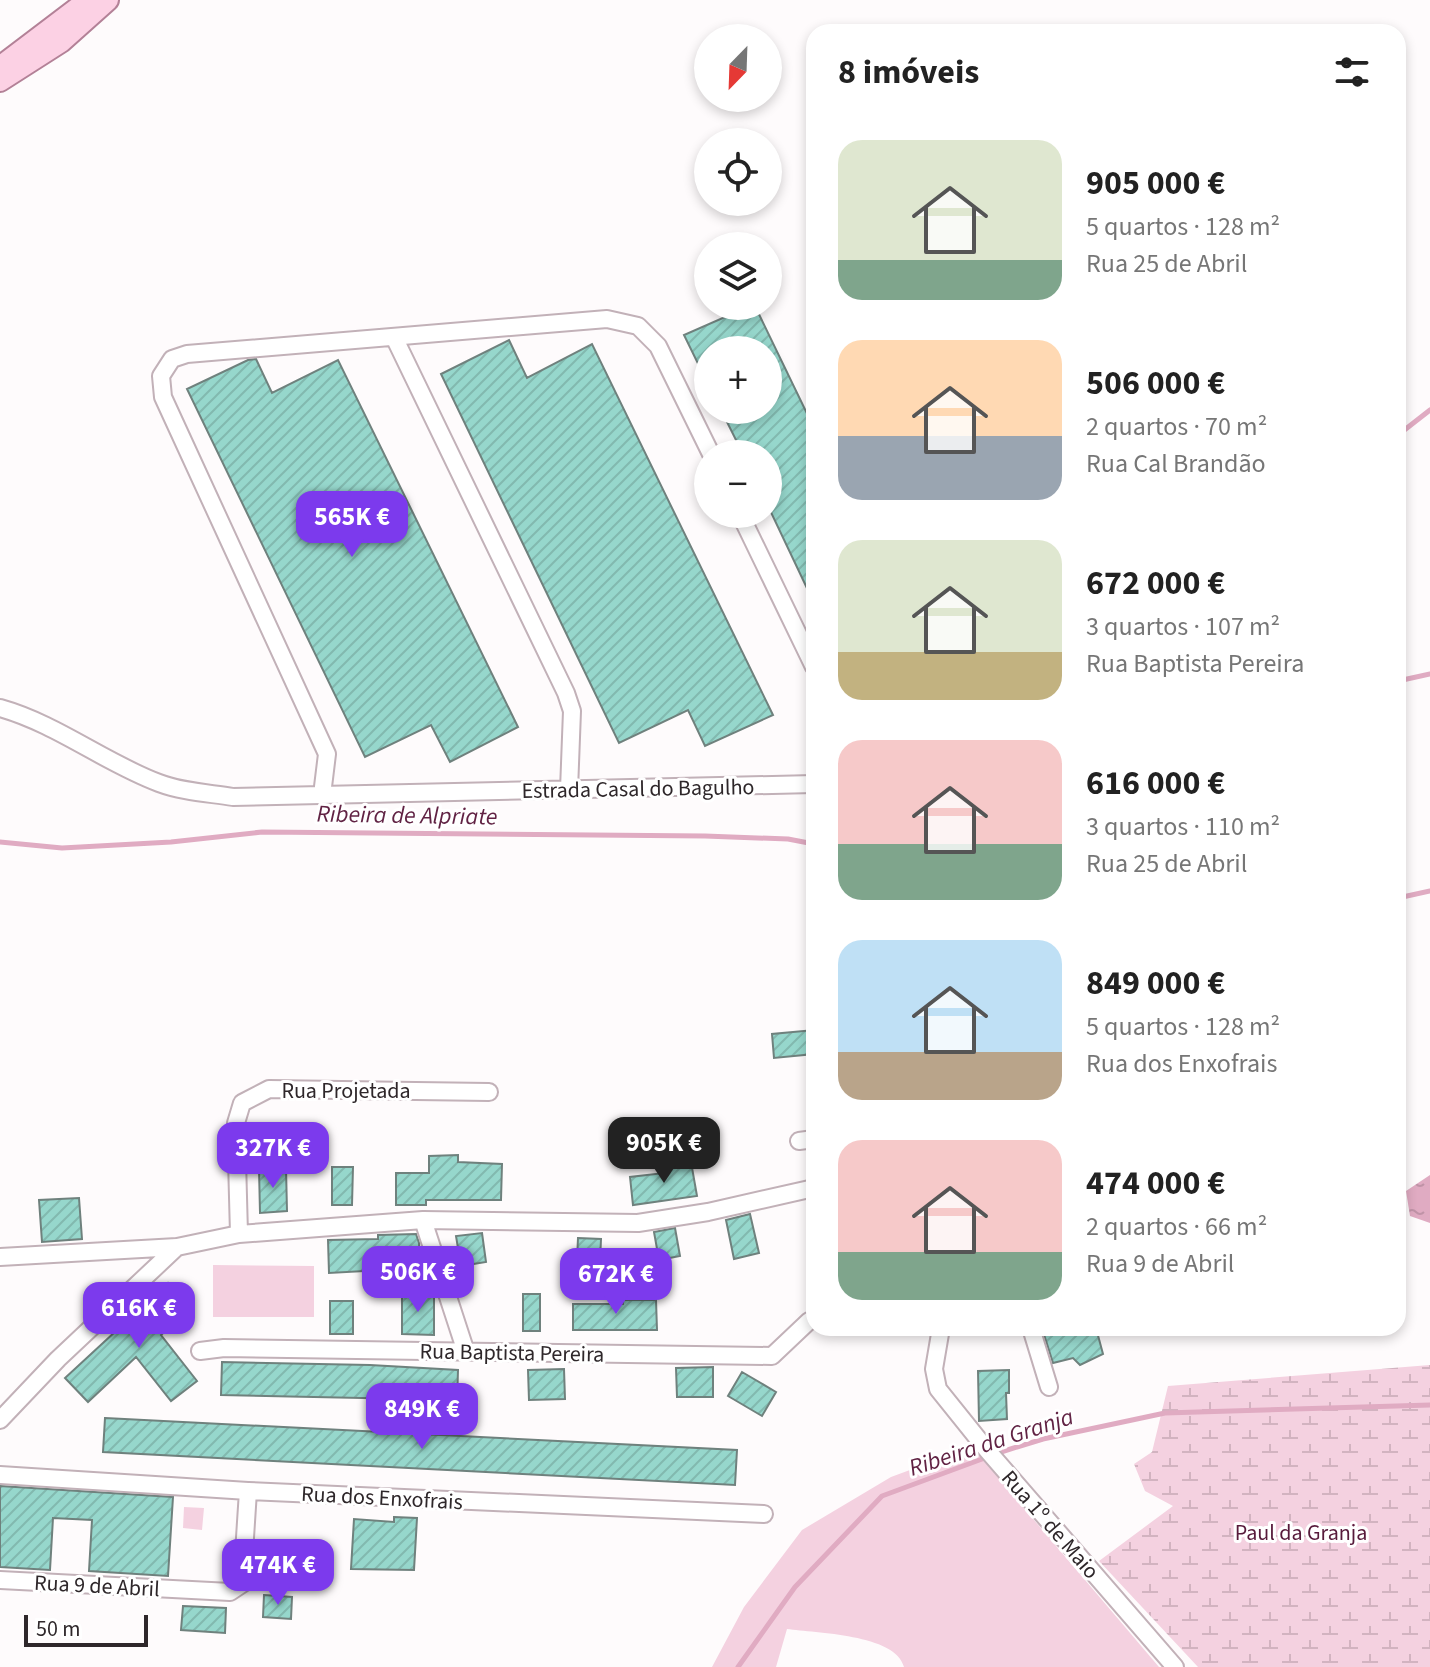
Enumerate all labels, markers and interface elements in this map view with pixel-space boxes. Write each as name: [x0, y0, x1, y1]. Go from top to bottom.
north arrow: [694, 24, 782, 112]
map controls: [694, 24, 782, 528]
text: 8 imóveis: [838, 48, 979, 97]
icon: filters: [1330, 50, 1374, 94]
button: locate: [694, 128, 782, 216]
text: 905 000 €: [1086, 159, 1225, 208]
icon: home: [902, 172, 998, 268]
text: 5 quartos · 128 m²: [1086, 208, 1280, 245]
button: layers: [694, 232, 782, 320]
text: Rua 25 de Abril: [1086, 245, 1247, 282]
button: +: [694, 336, 782, 424]
text: 506 000 €: [1086, 359, 1225, 408]
icon: home: [902, 372, 998, 468]
text: 2 quartos · 70 m²: [1086, 408, 1267, 445]
button: −: [694, 440, 782, 528]
text: Rua Cal Brandão: [1086, 445, 1266, 482]
pin: 565K €: [287, 491, 417, 559]
text: 565K €: [314, 498, 390, 535]
text: 672 000 €: [1086, 559, 1225, 608]
icon: home: [902, 572, 998, 668]
text: 3 quartos · 107 m²: [1086, 608, 1280, 645]
text: Rua Baptista Pereira: [1086, 645, 1304, 682]
text: 616 000 €: [1086, 759, 1225, 808]
street label: Estrada Casal do Bagulho: [521, 771, 755, 807]
icon: home: [902, 772, 998, 868]
water label: Ribeira de Alpriate: [316, 796, 498, 835]
text: 3 quartos · 110 m²: [1086, 808, 1280, 845]
text: Rua 25 de Abril: [1086, 845, 1247, 882]
text: 849 000 €: [1086, 959, 1225, 1008]
icon: home: [902, 972, 998, 1068]
text: 5 quartos · 128 m²: [1086, 1008, 1280, 1045]
text: Rua dos Enxofrais: [1086, 1045, 1277, 1082]
street label: Rua Projetada: [281, 1075, 411, 1107]
pin: 905K €: [599, 1117, 729, 1185]
pin: 327K €: [208, 1122, 338, 1190]
text: 905K €: [626, 1124, 702, 1161]
text: 327K €: [235, 1129, 311, 1166]
text: 474 000 €: [1086, 1159, 1225, 1208]
icon: home: [902, 1172, 998, 1268]
text: 2 quartos · 66 m²: [1086, 1208, 1267, 1245]
text: Rua 9 de Abril: [1086, 1245, 1234, 1282]
pin: 506K €: [353, 1246, 483, 1314]
pin: 672K €: [551, 1248, 681, 1316]
text: 506K €: [380, 1253, 456, 1290]
text: 672K €: [578, 1255, 654, 1292]
pin: 616K €: [74, 1282, 204, 1350]
text: 616K €: [101, 1289, 177, 1326]
street label: Rua Baptista Pereira: [419, 1335, 605, 1371]
pin: 849K €: [357, 1383, 487, 1451]
text: 849K €: [384, 1390, 460, 1427]
water label: Ribeira da Granja: [904, 1399, 1078, 1486]
street label: Rua 1º de Maio: [994, 1463, 1107, 1586]
street label: Rua dos Enxofrais: [300, 1478, 464, 1518]
park label: Paul da Granja: [1235, 1517, 1367, 1549]
pin: 474K €: [213, 1539, 343, 1607]
text: 474K €: [240, 1546, 316, 1583]
street label: Rua 9 de Abril: [33, 1567, 161, 1605]
scale bar: [24, 1611, 148, 1647]
text: 50 m: [36, 1613, 81, 1645]

